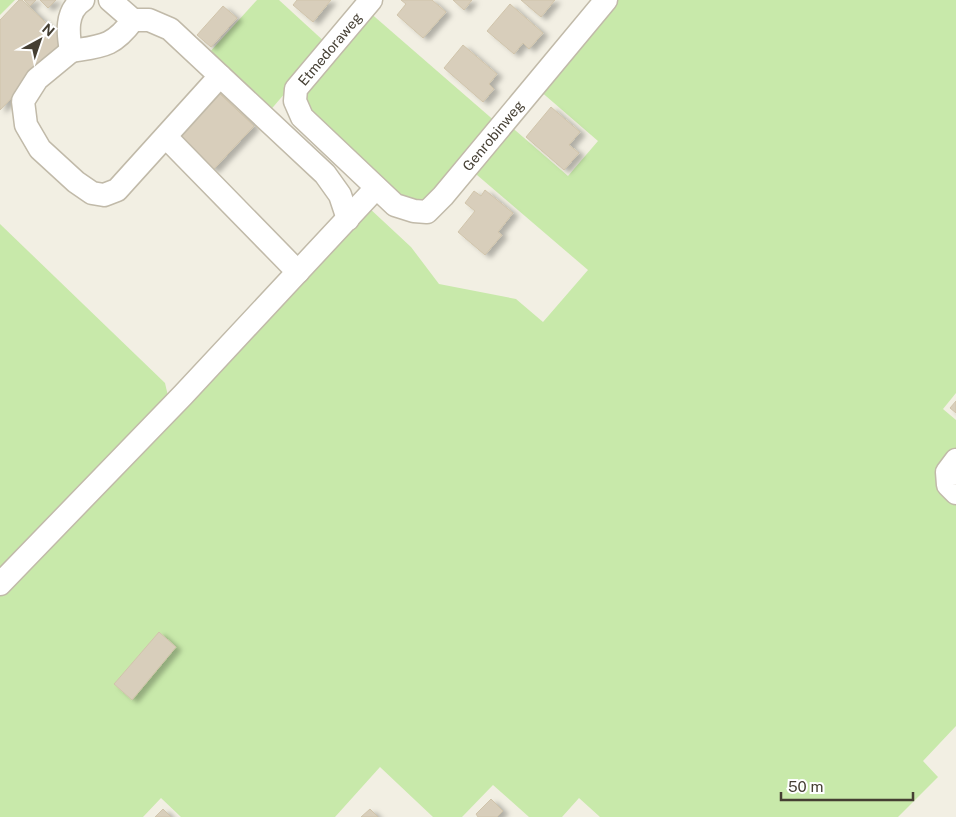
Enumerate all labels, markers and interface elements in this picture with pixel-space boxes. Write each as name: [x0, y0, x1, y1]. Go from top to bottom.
street label: Etmedoraweg: [295, 9, 365, 89]
north arrow: [15, 15, 65, 65]
text: N: [39, 20, 58, 40]
street label: Genrobinweg: [459, 97, 527, 174]
scale bar: [781, 770, 914, 802]
text: 50 m: [788, 778, 823, 795]

